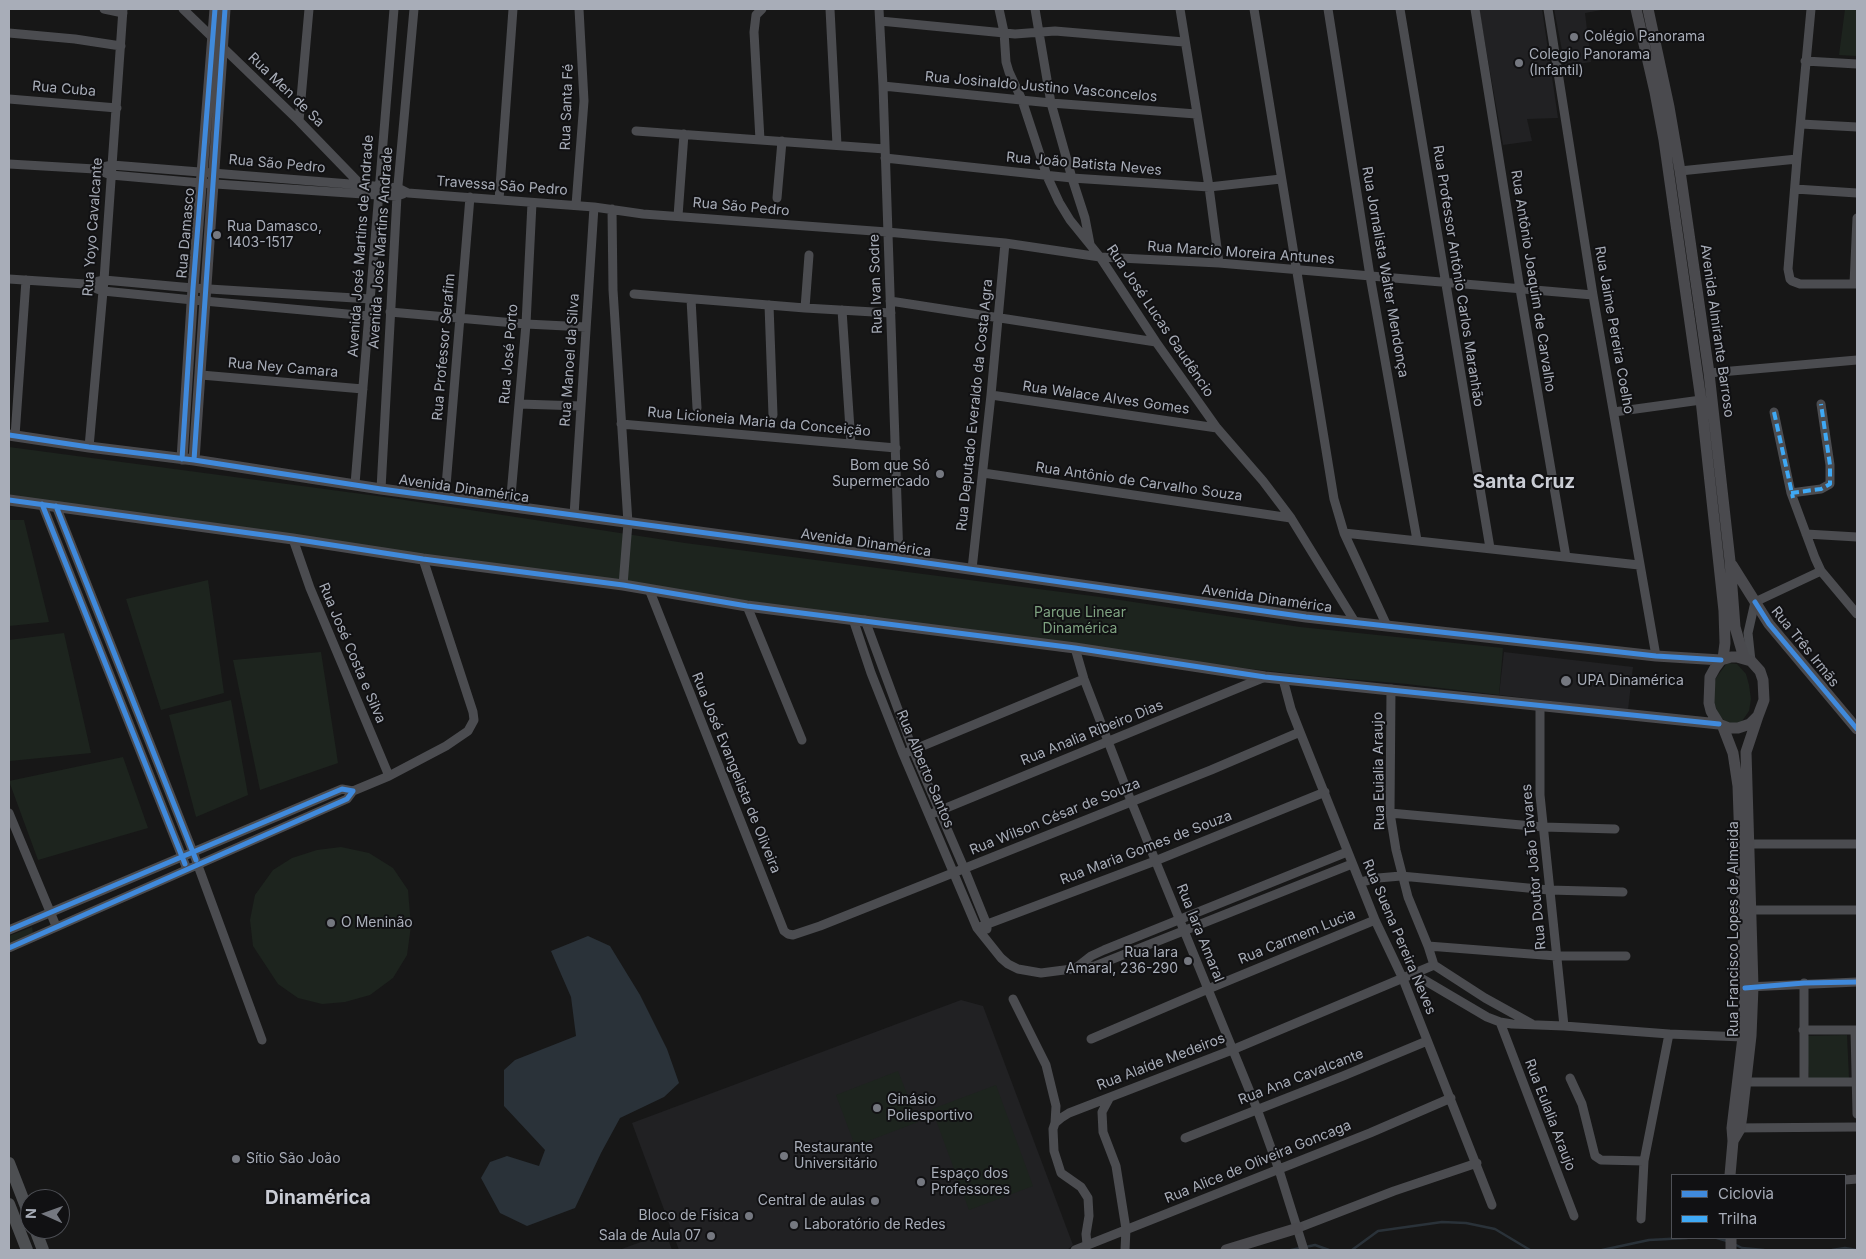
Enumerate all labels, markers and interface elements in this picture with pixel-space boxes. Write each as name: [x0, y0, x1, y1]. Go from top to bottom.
place label: Colégio Panorama: [1584, 29, 1705, 45]
marker: Colégio Panorama: [1568, 31, 1580, 43]
place label: Colegio Panorama (Infantil): [1529, 47, 1650, 80]
street label: Rua Men de Sa: [244, 49, 328, 131]
marker: Colegio Panorama (Infantil): [1513, 57, 1525, 69]
street label: Rua Santa Fé: [557, 63, 577, 151]
street label: Rua Josinaldo Justino Vasconcelos: [924, 68, 1158, 106]
street label: Rua Cuba: [31, 78, 97, 100]
street label: Avenida José Martins de Andrade: [345, 134, 377, 358]
street label: Rua Professor Antônio Carlos Maranhão: [1429, 144, 1487, 408]
street label: Avenida José Martins Andrade: [366, 147, 396, 349]
street label: Rua João Batista Neves: [1005, 149, 1163, 179]
street label: Rua São Pedro: [228, 151, 326, 177]
street label: Rua Yoyo Cavalcante: [80, 157, 106, 297]
street label: Rua Jornalista Walter Mendonça: [1358, 165, 1412, 379]
street label: Rua Antônio Joaquim de Carvalho: [1507, 169, 1559, 393]
street label: Travessa São Pedro: [436, 173, 568, 199]
street label: Rua Damasco: [174, 187, 198, 279]
street label: Rua São Pedro: [692, 194, 790, 220]
place label: Rua Damasco, 1403-1517: [227, 219, 322, 252]
marker: Rua Damasco, 1403-1517: [211, 229, 223, 241]
street label: Rua Ivan Sodre: [866, 234, 886, 334]
street label: Rua Marcio Moreira Antunes: [1147, 238, 1335, 268]
street label: Rua José Lucas Gaudêncio: [1103, 242, 1217, 400]
street label: Avenida Almirante Barroso: [1697, 243, 1737, 419]
street label: Rua Jaime Pereira Coelho: [1591, 245, 1637, 415]
street label: Rua Professor Serafim: [429, 273, 459, 421]
street label: Rua Deputado Everaldo da Costa Agra: [953, 278, 997, 532]
street label: Rua Manoel da Silva: [557, 293, 583, 427]
street label: Rua José Porto: [496, 303, 522, 405]
street label: Rua Ney Camara: [227, 355, 339, 381]
street label: Rua Walace Alves Gomes: [1022, 378, 1190, 418]
street label: Rua Licioneia Maria da Conceição: [647, 404, 871, 440]
place label: Bom que Só Supermercado: [832, 458, 930, 491]
street label: Rua Antônio de Carvalho Souza: [1034, 459, 1244, 505]
marker: Bom que Só Supermercado: [934, 468, 946, 480]
district label: Santa Cruz: [1473, 471, 1575, 493]
street label: Avenida Dinamérica: [398, 472, 530, 506]
street label: Avenida Dinamérica: [800, 526, 932, 560]
street label: Rua José Costa e Silva: [315, 580, 389, 726]
street label: Avenida Dinamérica: [1201, 582, 1333, 616]
street label: Rua Três Irmãs: [1767, 603, 1843, 691]
park label: Parque Linear Dinamérica: [1034, 605, 1126, 638]
street label: Rua José Evangelista de Oliveira: [688, 670, 784, 876]
place label: UPA Dinamérica: [1577, 673, 1684, 689]
marker: UPA Dinamérica: [1559, 674, 1573, 688]
street label: Rua Analia Ribeiro Dias: [1018, 697, 1166, 769]
street label: Rua Alberto Santos: [893, 708, 957, 830]
street label: Rua Euialia Araujo: [1370, 712, 1388, 830]
street label: Rua Wilson César de Souza: [967, 775, 1143, 859]
street label: Rua Doutor João Tavares: [1518, 783, 1550, 951]
street label: Rua Maria Gomes de Souza: [1058, 807, 1234, 889]
street label: Rua Francisco Lopes de Almeida: [1726, 821, 1742, 1037]
street label: Rua Suena Pereira Neves: [1359, 857, 1439, 1017]
street label: Rua Iara Amaral: [1173, 882, 1227, 984]
street label: Rua Carmem Lucia: [1236, 906, 1358, 968]
place label: O Meninão: [341, 915, 413, 931]
marker: O Meninão: [325, 917, 337, 929]
place label: Rua Iara Amaral, 236-290: [1066, 945, 1178, 978]
marker: Rua Iara Amaral, 236-290: [1182, 955, 1194, 967]
street label: Rua Alaíde Medeiros: [1095, 1030, 1227, 1094]
street label: Rua Ana Cavalcante: [1236, 1045, 1366, 1109]
street label: Rua Eulalia Araujo: [1521, 1057, 1579, 1173]
place label: Ginásio Poliesportivo: [887, 1092, 973, 1124]
marker: Ginásio Poliesportivo: [871, 1102, 883, 1114]
street label: Rua Alice de Oliveira Goncaga: [1162, 1117, 1354, 1207]
place label: Restaurante Universitário: [794, 1140, 878, 1172]
marker: Restaurante Universitário: [778, 1150, 790, 1162]
place label: Sítio São João: [246, 1151, 341, 1167]
marker: Sítio São João: [230, 1153, 242, 1165]
place label: Espaço dos Professores: [931, 1166, 1010, 1198]
legend: [1671, 1174, 1846, 1239]
marker: Espaço dos Professores: [915, 1176, 927, 1188]
text: Ciclovia: [1718, 1184, 1774, 1203]
district label: Dinamérica: [265, 1187, 371, 1209]
north arrow: [20, 1189, 70, 1239]
place label: Central de aulas: [758, 1193, 865, 1209]
marker: Central de aulas: [869, 1195, 881, 1207]
text: N: [22, 1208, 39, 1219]
place label: Bloco de Física: [639, 1208, 739, 1224]
text: Trilha: [1718, 1209, 1757, 1228]
marker: Bloco de Física: [743, 1210, 755, 1222]
place label: Laboratório de Redes: [804, 1217, 946, 1233]
marker: Laboratório de Redes: [788, 1219, 800, 1231]
place label: Sala de Aula 07: [599, 1228, 701, 1244]
marker: Sala de Aula 07: [705, 1230, 717, 1242]

